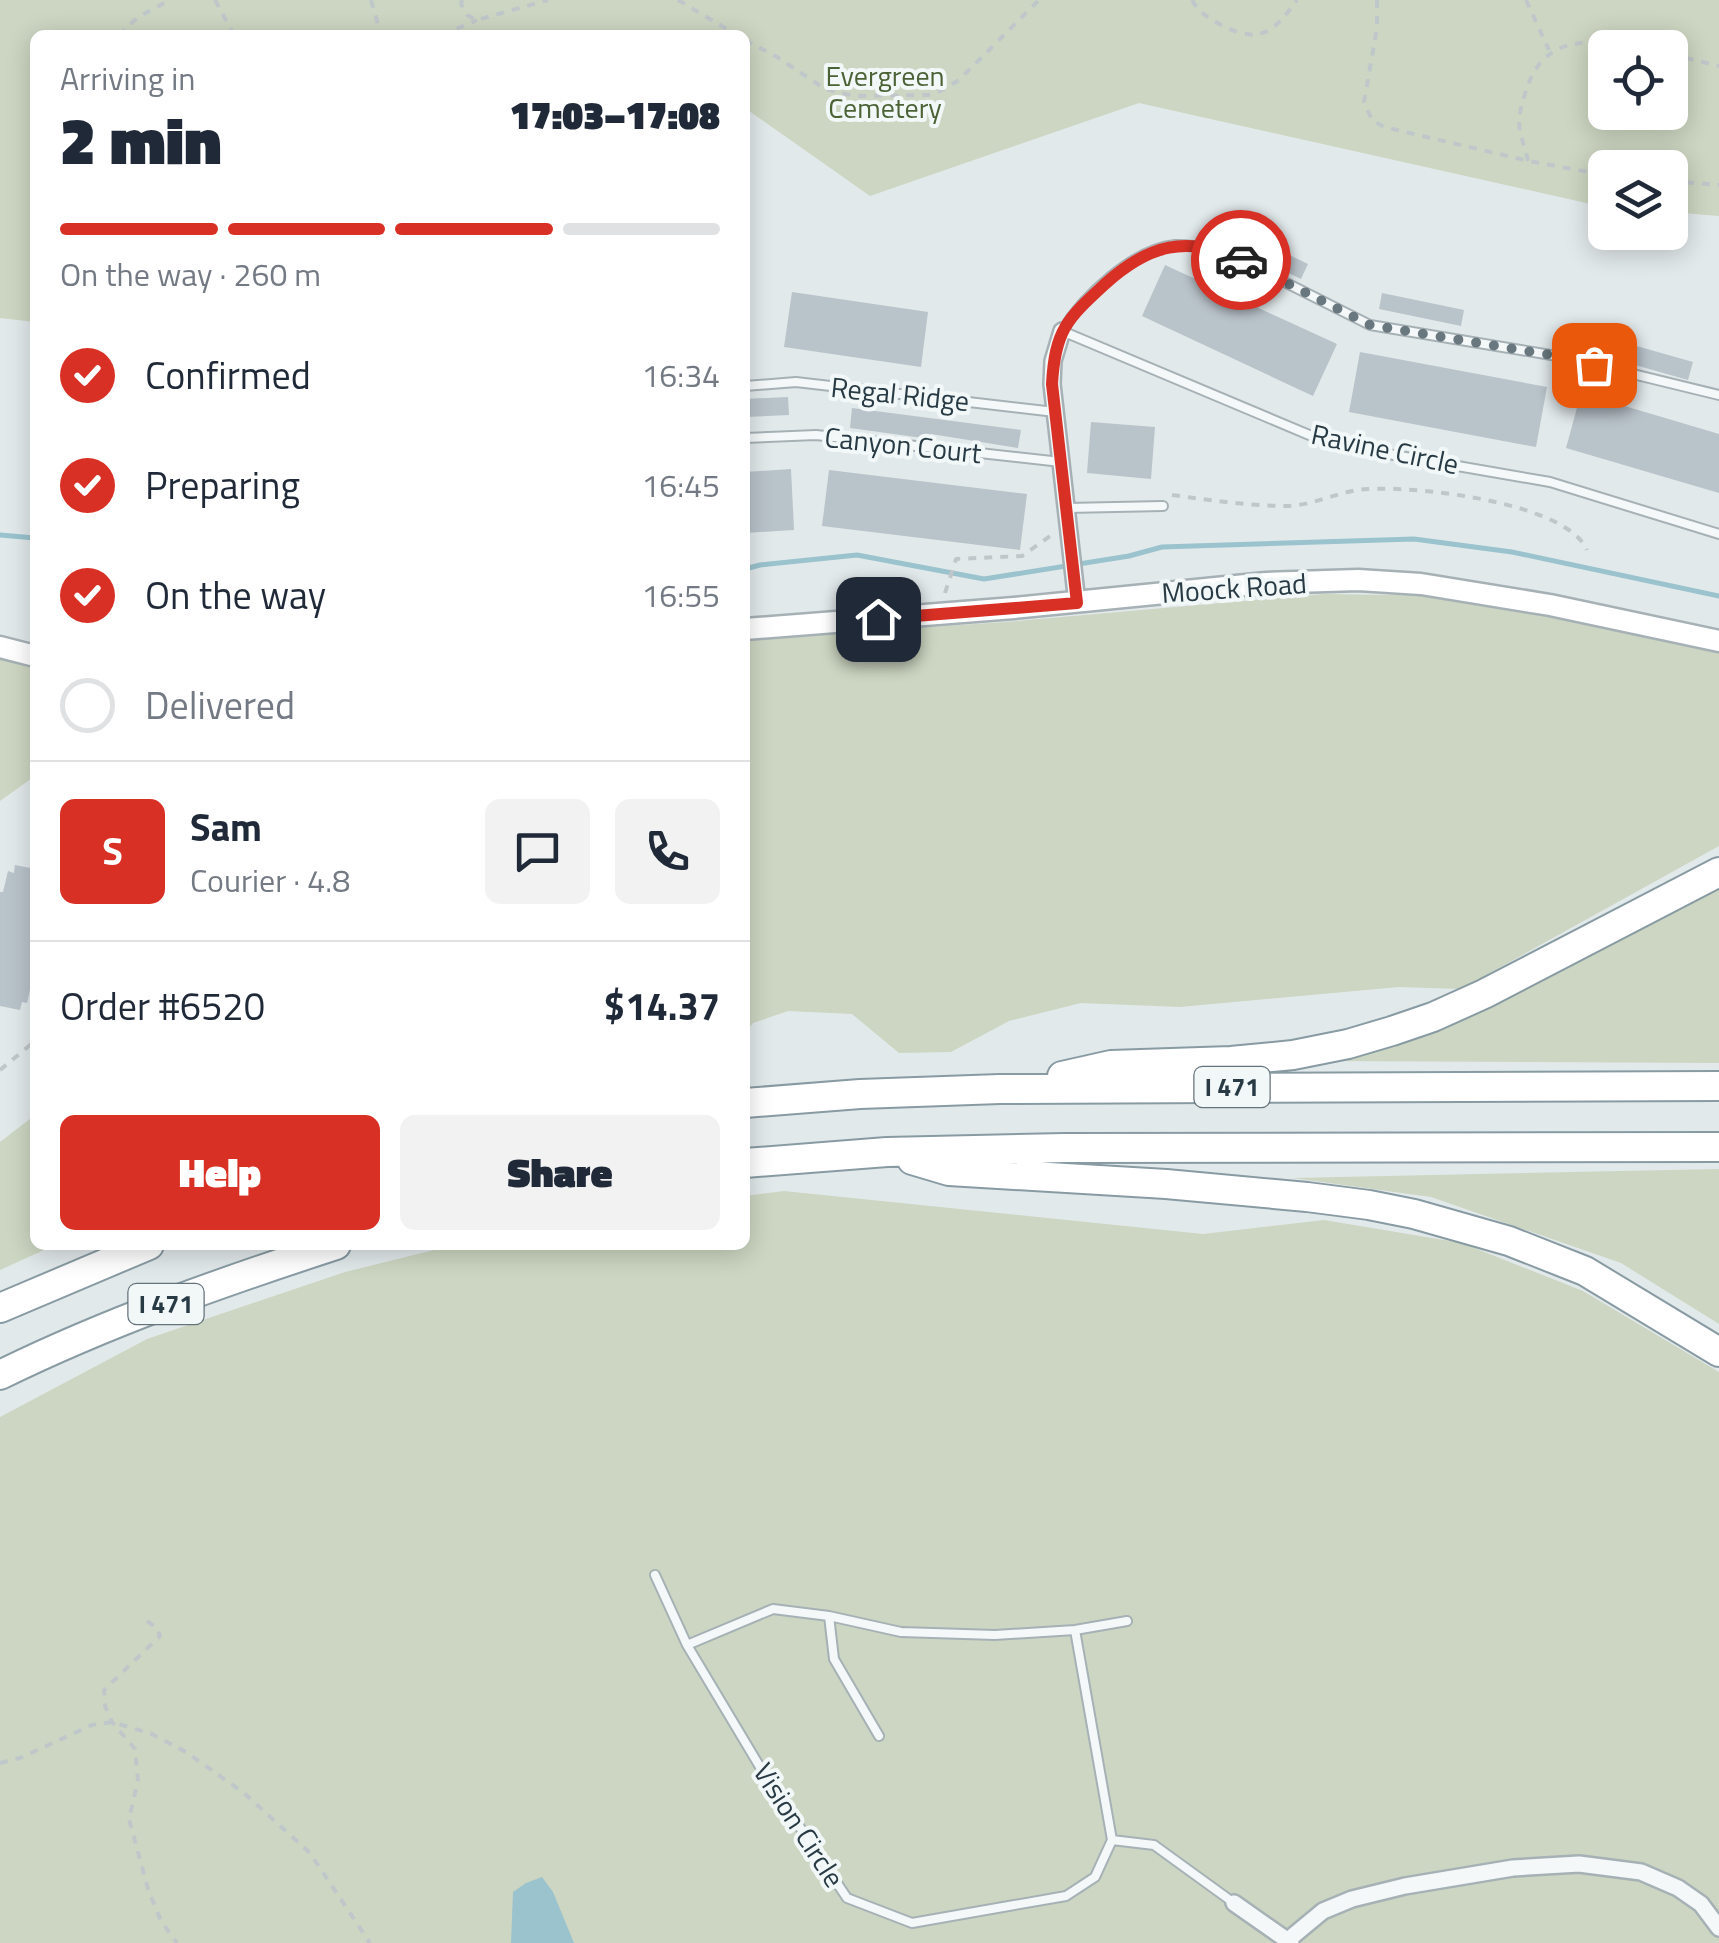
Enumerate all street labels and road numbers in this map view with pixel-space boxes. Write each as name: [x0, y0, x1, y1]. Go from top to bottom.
street label: Regal Ridge: [829, 365, 971, 422]
street label: Ravine Circle: [1307, 412, 1463, 485]
street label: Canyon Court: [822, 415, 984, 474]
street label: Moock Road: [1160, 561, 1308, 614]
road number: I 471: [1194, 1067, 1270, 1107]
road number: I 471: [128, 1284, 204, 1324]
street label: Vision Circle: [743, 1754, 856, 1896]

